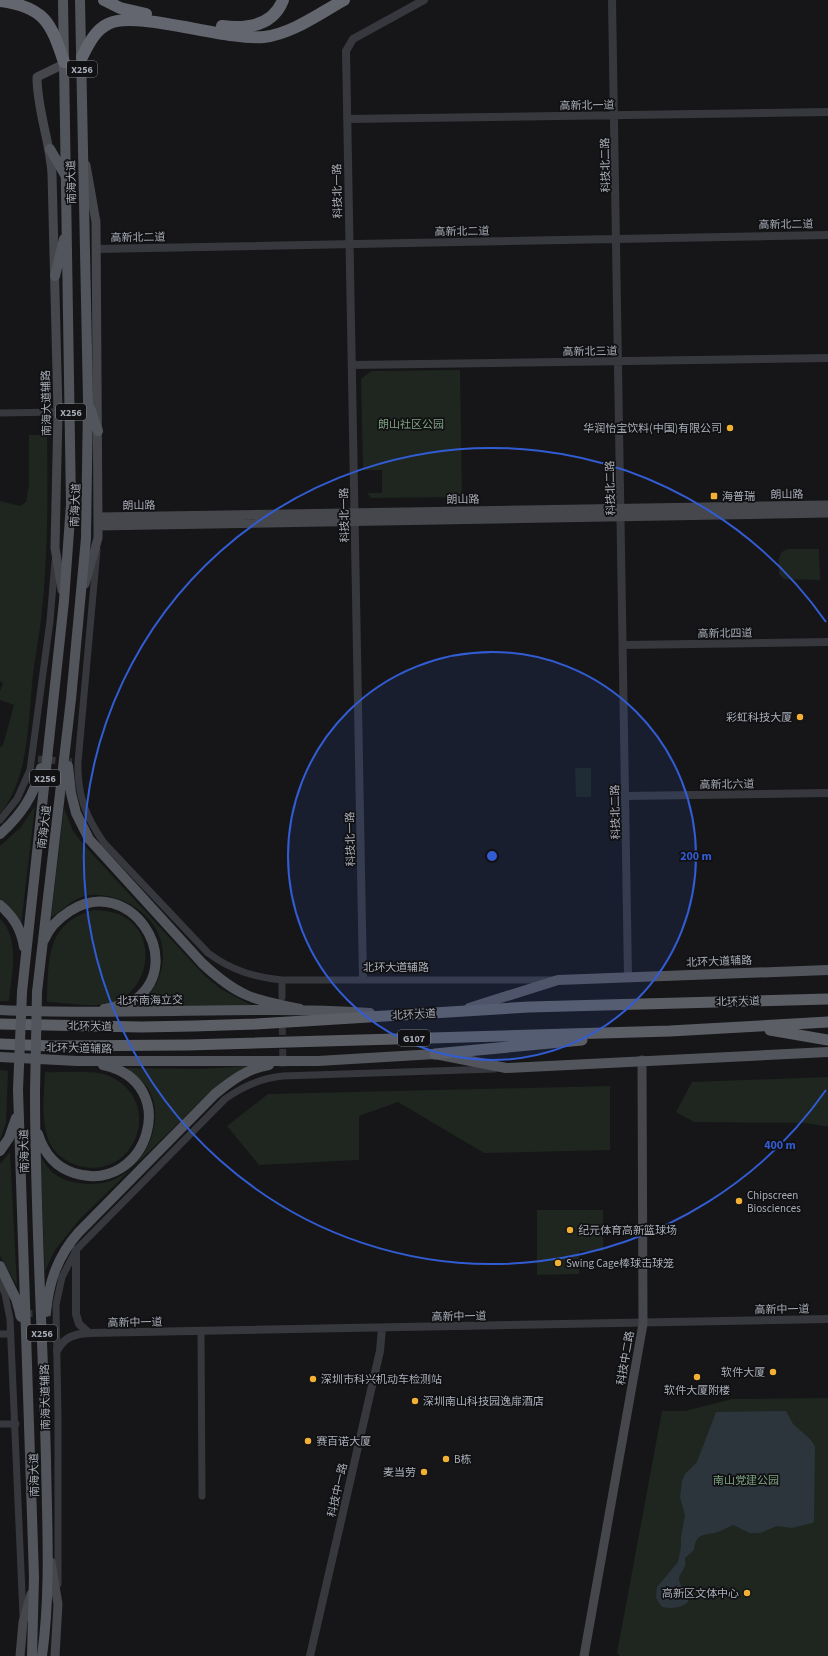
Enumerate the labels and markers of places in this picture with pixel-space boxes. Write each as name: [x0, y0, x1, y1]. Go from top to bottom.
place label: 华润怡宝饮料(中国)有限公司: [583, 421, 722, 436]
marker: 华润怡宝饮料(中国)有限公司: [725, 423, 735, 433]
place label: 海普瑞: [722, 489, 755, 504]
marker: 海普瑞: [709, 491, 719, 501]
place label: 彩虹科技大厦: [726, 710, 792, 725]
marker: 彩虹科技大厦: [795, 712, 805, 722]
centre of rings: [485, 849, 499, 863]
place label: Chipscreen Biosciences: [747, 1188, 801, 1216]
marker: Chipscreen Biosciences: [734, 1196, 744, 1206]
place label: 纪元体育高新篮球场: [578, 1223, 677, 1238]
marker: 纪元体育高新篮球场: [565, 1225, 575, 1235]
place label: Swing Cage棒球击球笼: [566, 1256, 674, 1271]
marker: Swing Cage棒球击球笼: [553, 1258, 563, 1268]
place label: 软件大厦: [721, 1365, 765, 1380]
marker: 软件大厦: [768, 1367, 778, 1377]
place label: 深圳市科兴机动车检测站: [321, 1372, 442, 1387]
marker: 软件大厦附楼: [692, 1372, 702, 1382]
marker: 深圳市科兴机动车检测站: [308, 1374, 318, 1384]
place label: 软件大厦附楼: [664, 1383, 730, 1398]
place label: 深圳南山科技园逸扉酒店: [423, 1394, 544, 1409]
marker: 深圳南山科技园逸扉酒店: [410, 1396, 420, 1406]
place label: 赛百诺大厦: [316, 1434, 371, 1449]
marker: 赛百诺大厦: [303, 1436, 313, 1446]
place label: B栋: [454, 1452, 471, 1467]
marker: B栋: [441, 1454, 451, 1464]
place label: 麦当劳: [383, 1465, 416, 1480]
marker: 麦当劳: [419, 1467, 429, 1477]
place label: 高新区文体中心: [662, 1586, 739, 1601]
marker: 高新区文体中心: [742, 1588, 752, 1598]

